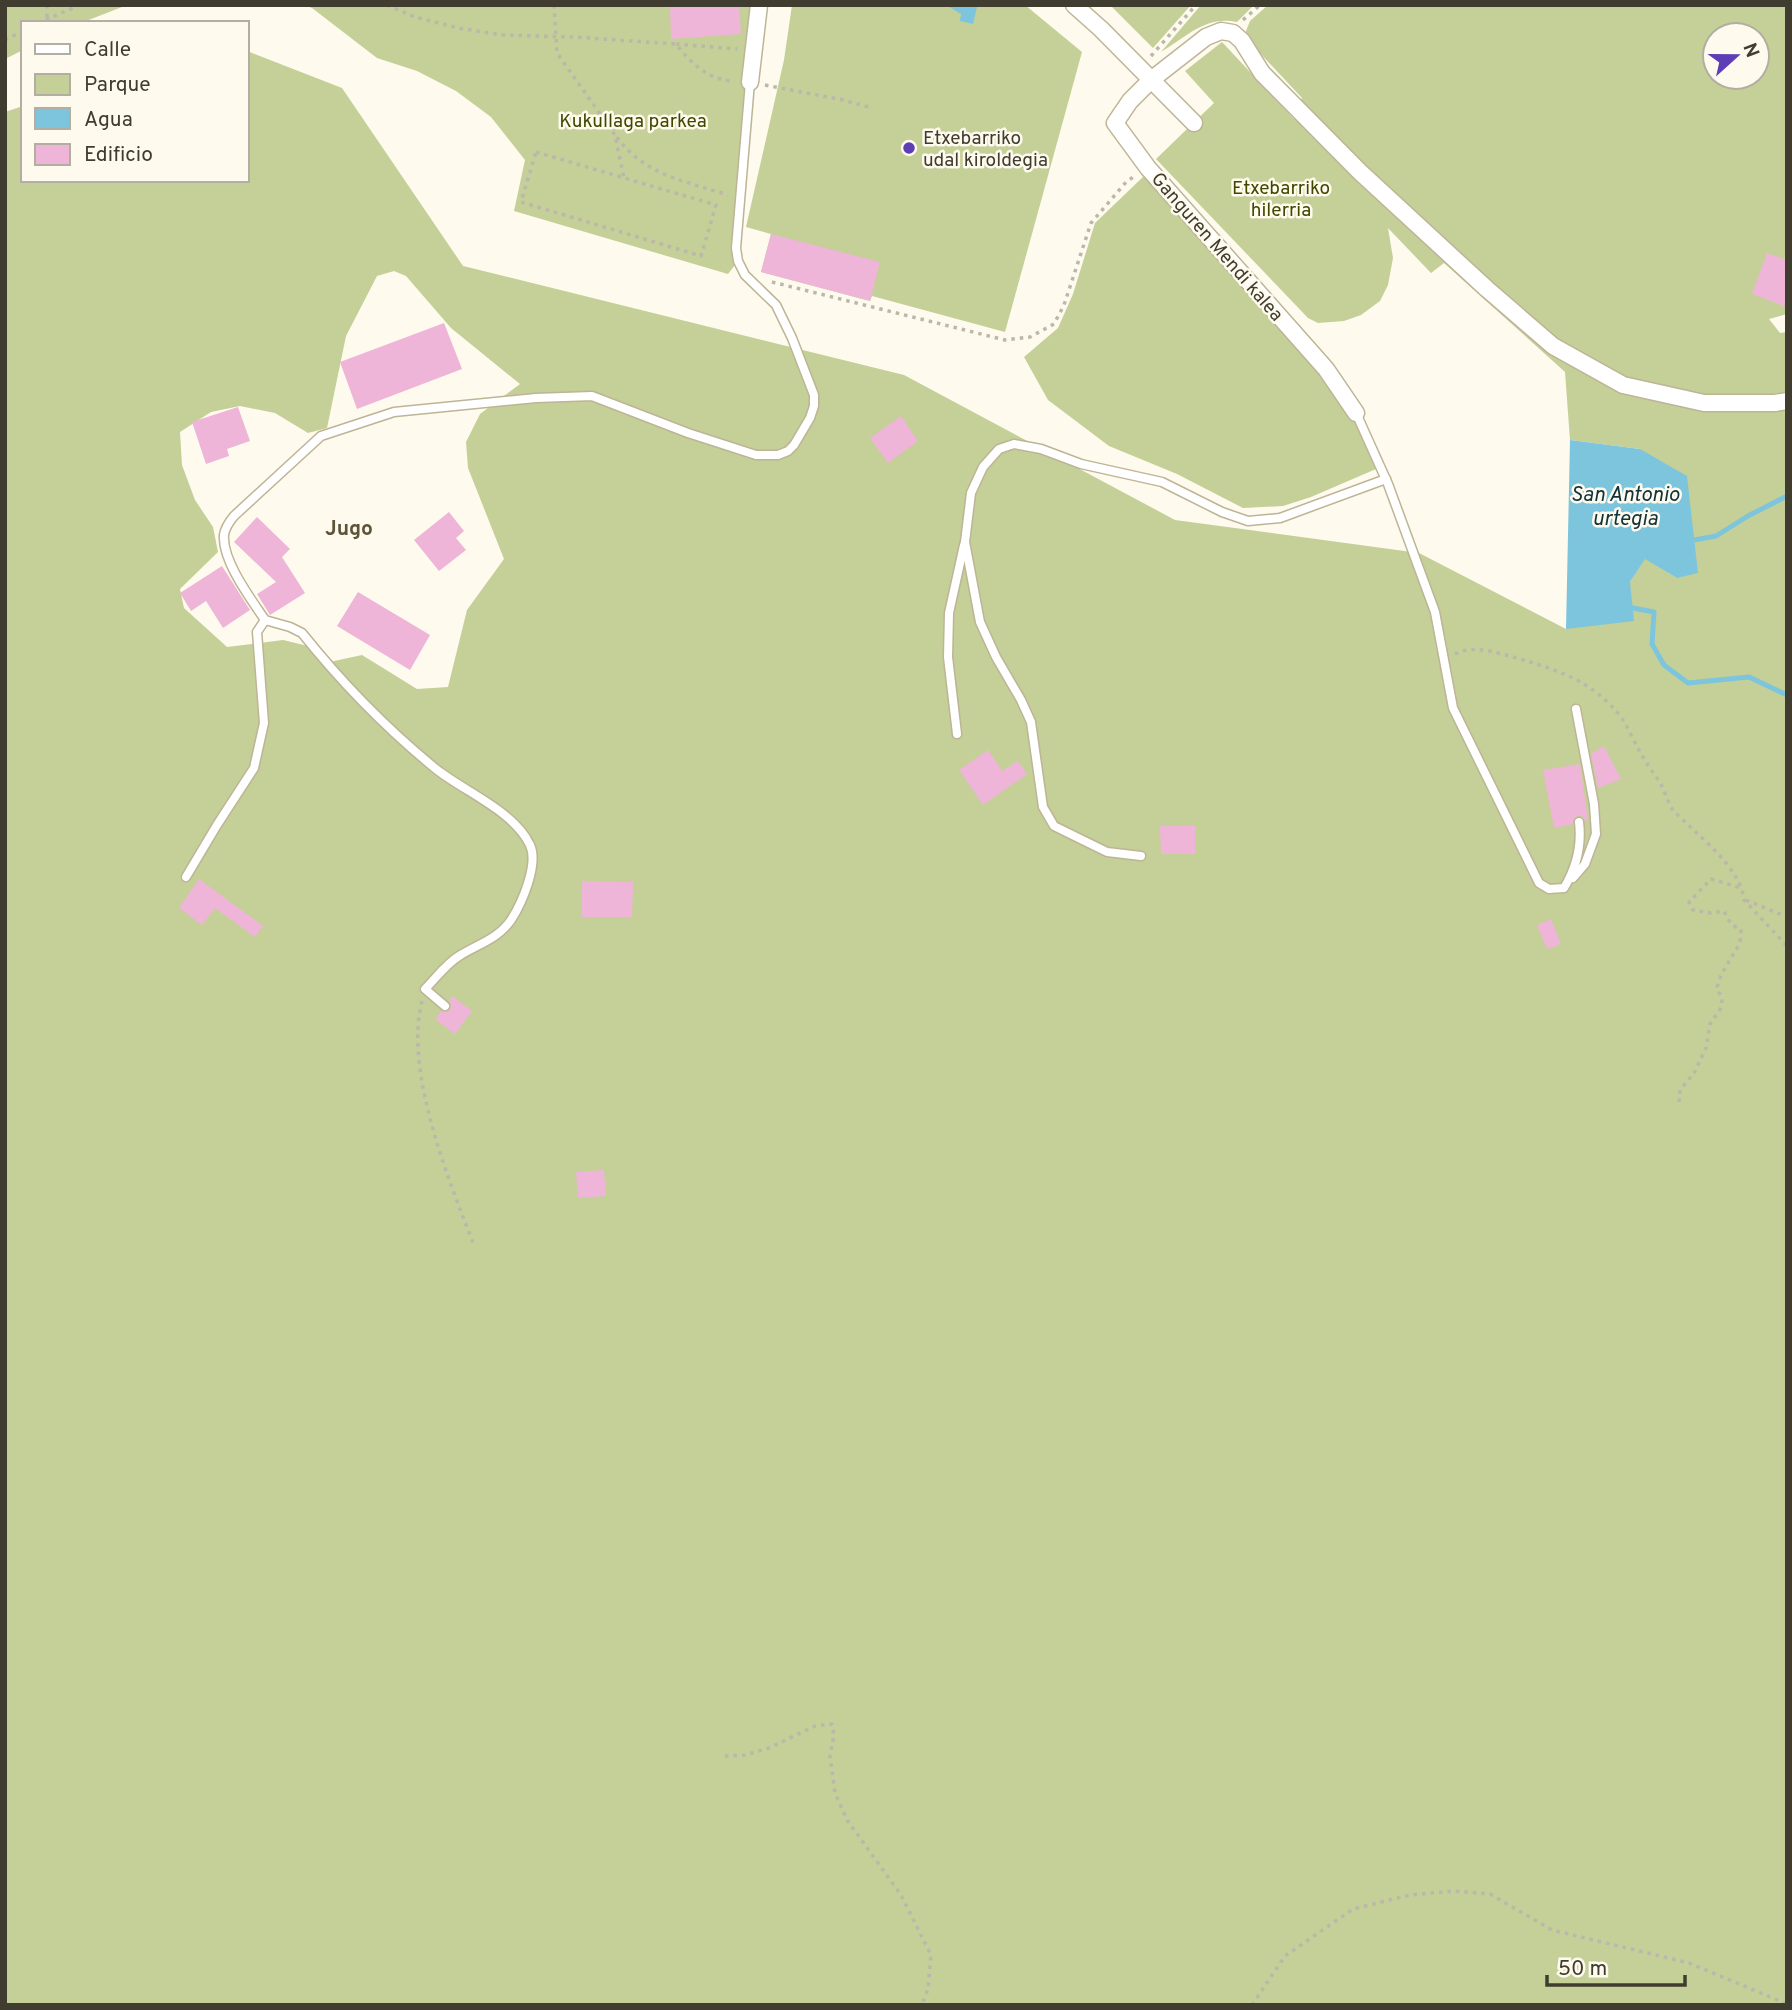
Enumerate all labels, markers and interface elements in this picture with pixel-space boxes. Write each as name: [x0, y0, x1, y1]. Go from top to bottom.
legend: [21, 21, 248, 182]
north arrow: [1701, 21, 1771, 91]
text: Calle: [84, 37, 131, 64]
text: N: [1736, 40, 1764, 61]
text: Parque: [84, 72, 151, 99]
text: Agua: [84, 107, 133, 134]
park label: Kukullaga parkea: [559, 110, 707, 134]
place label: Etxebarriko udal kiroldegia: [923, 127, 1048, 173]
marker: Etxebarriko udal kiroldegia: [901, 140, 917, 156]
text: Edificio: [84, 142, 153, 169]
street label: Ganguren Mendi kalea: [1145, 168, 1288, 327]
park label: Etxebarriko hilerria: [1232, 177, 1330, 223]
water label: San Antonio urtegia: [1571, 482, 1680, 533]
district label: Jugo: [325, 516, 373, 543]
scale bar: [1547, 1944, 1685, 1988]
text: 50 m: [1558, 1956, 1607, 1983]

